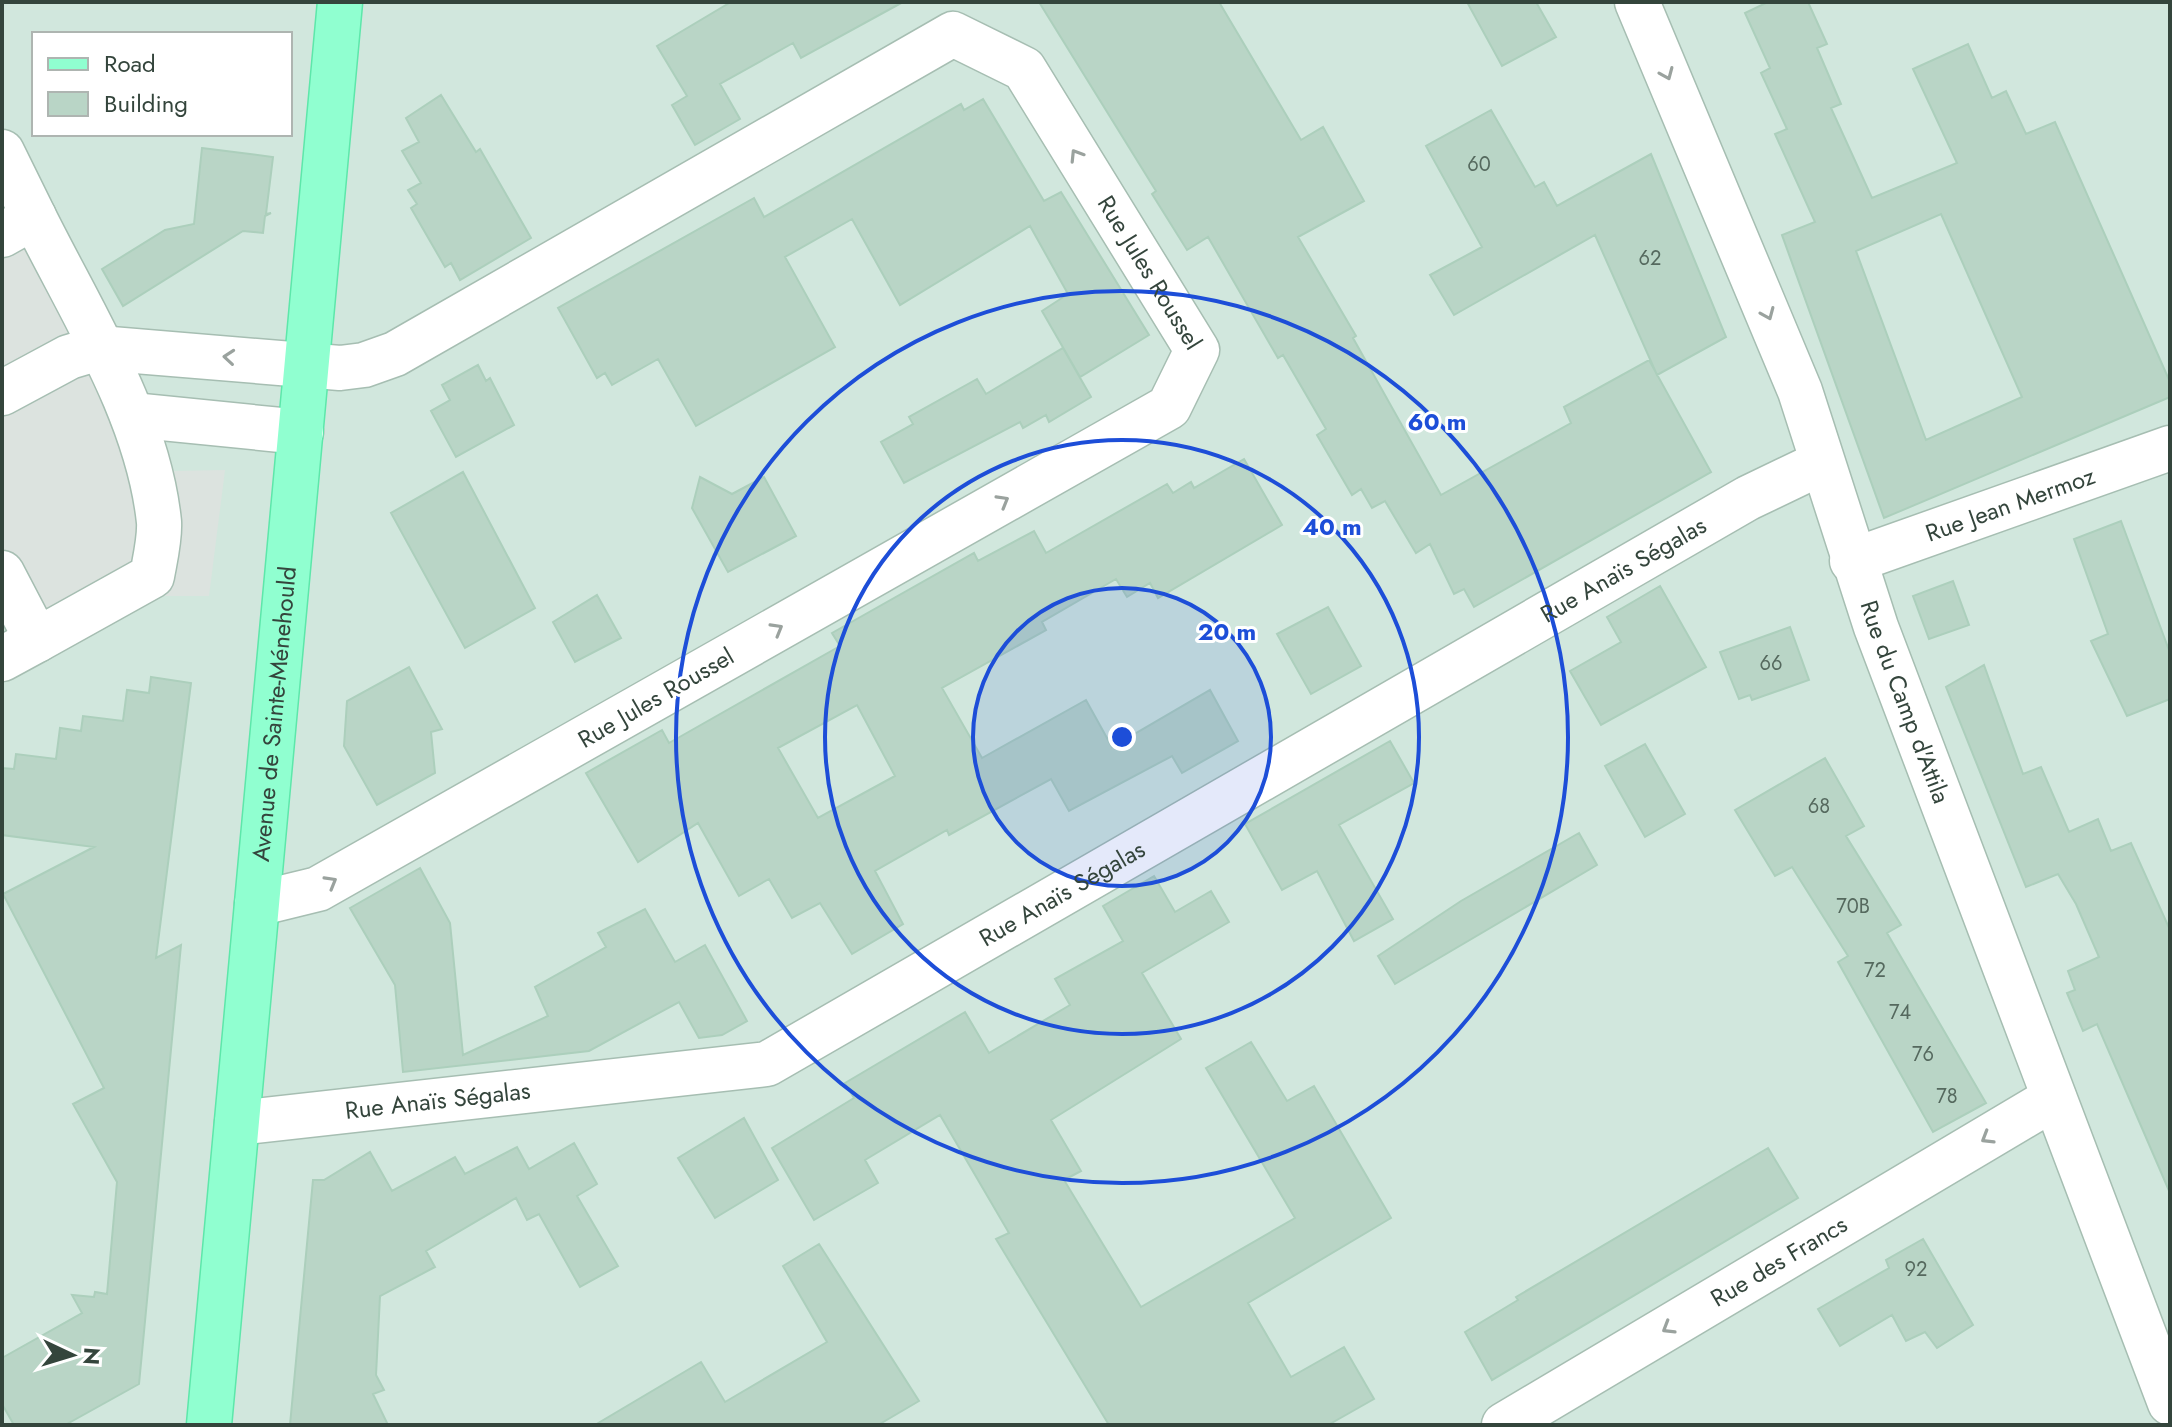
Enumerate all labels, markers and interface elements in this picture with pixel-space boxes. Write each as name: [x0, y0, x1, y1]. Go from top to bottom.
legend: [32, 32, 292, 136]
text: Road: [104, 46, 156, 81]
one-way arrow: [1658, 66, 1674, 80]
text: Building: [104, 86, 188, 121]
one-way arrow: [1071, 149, 1086, 164]
house number: 60: [1467, 150, 1491, 179]
street label: Rue Jules Roussel: [1089, 189, 1211, 356]
house number: 62: [1639, 244, 1661, 273]
one-way arrow: [1758, 306, 1774, 320]
one-way arrow: [223, 349, 236, 366]
text: 60 m: [1408, 404, 1466, 439]
street label: Rue Jean Mermoz: [1921, 458, 2100, 551]
one-way arrow: [994, 495, 1009, 511]
street label: Rue Anaïs Ségalas: [1534, 508, 1713, 631]
text: 40 m: [1302, 509, 1362, 544]
street label: Avenue de Sainte-Ménehould: [243, 565, 305, 863]
street label: Rue du Camp d'Attila: [1852, 596, 1959, 808]
text: 20 m: [1198, 614, 1256, 649]
one-way arrow: [768, 623, 783, 639]
street label: Rue Jules Roussel: [571, 639, 740, 756]
house number: 66: [1759, 649, 1783, 678]
centre of rings: [1108, 723, 1136, 751]
house number: 68: [1808, 792, 1830, 821]
street label: Rue Anaïs Ségalas: [972, 832, 1151, 955]
one-way arrow: [322, 876, 337, 892]
house number: 70B: [1836, 892, 1870, 921]
house number: 72: [1864, 956, 1886, 985]
house number: 74: [1889, 998, 1911, 1027]
house number: 76: [1912, 1040, 1934, 1069]
street label: Rue Anaïs Ségalas: [343, 1072, 532, 1128]
house number: 78: [1936, 1082, 1958, 1111]
one-way arrow: [1982, 1128, 1996, 1144]
street label: Rue des Francs: [1704, 1207, 1854, 1315]
house number: 92: [1905, 1255, 1927, 1284]
north arrow: [32, 1315, 112, 1395]
one-way arrow: [1662, 1318, 1677, 1334]
text: N: [75, 1347, 109, 1366]

